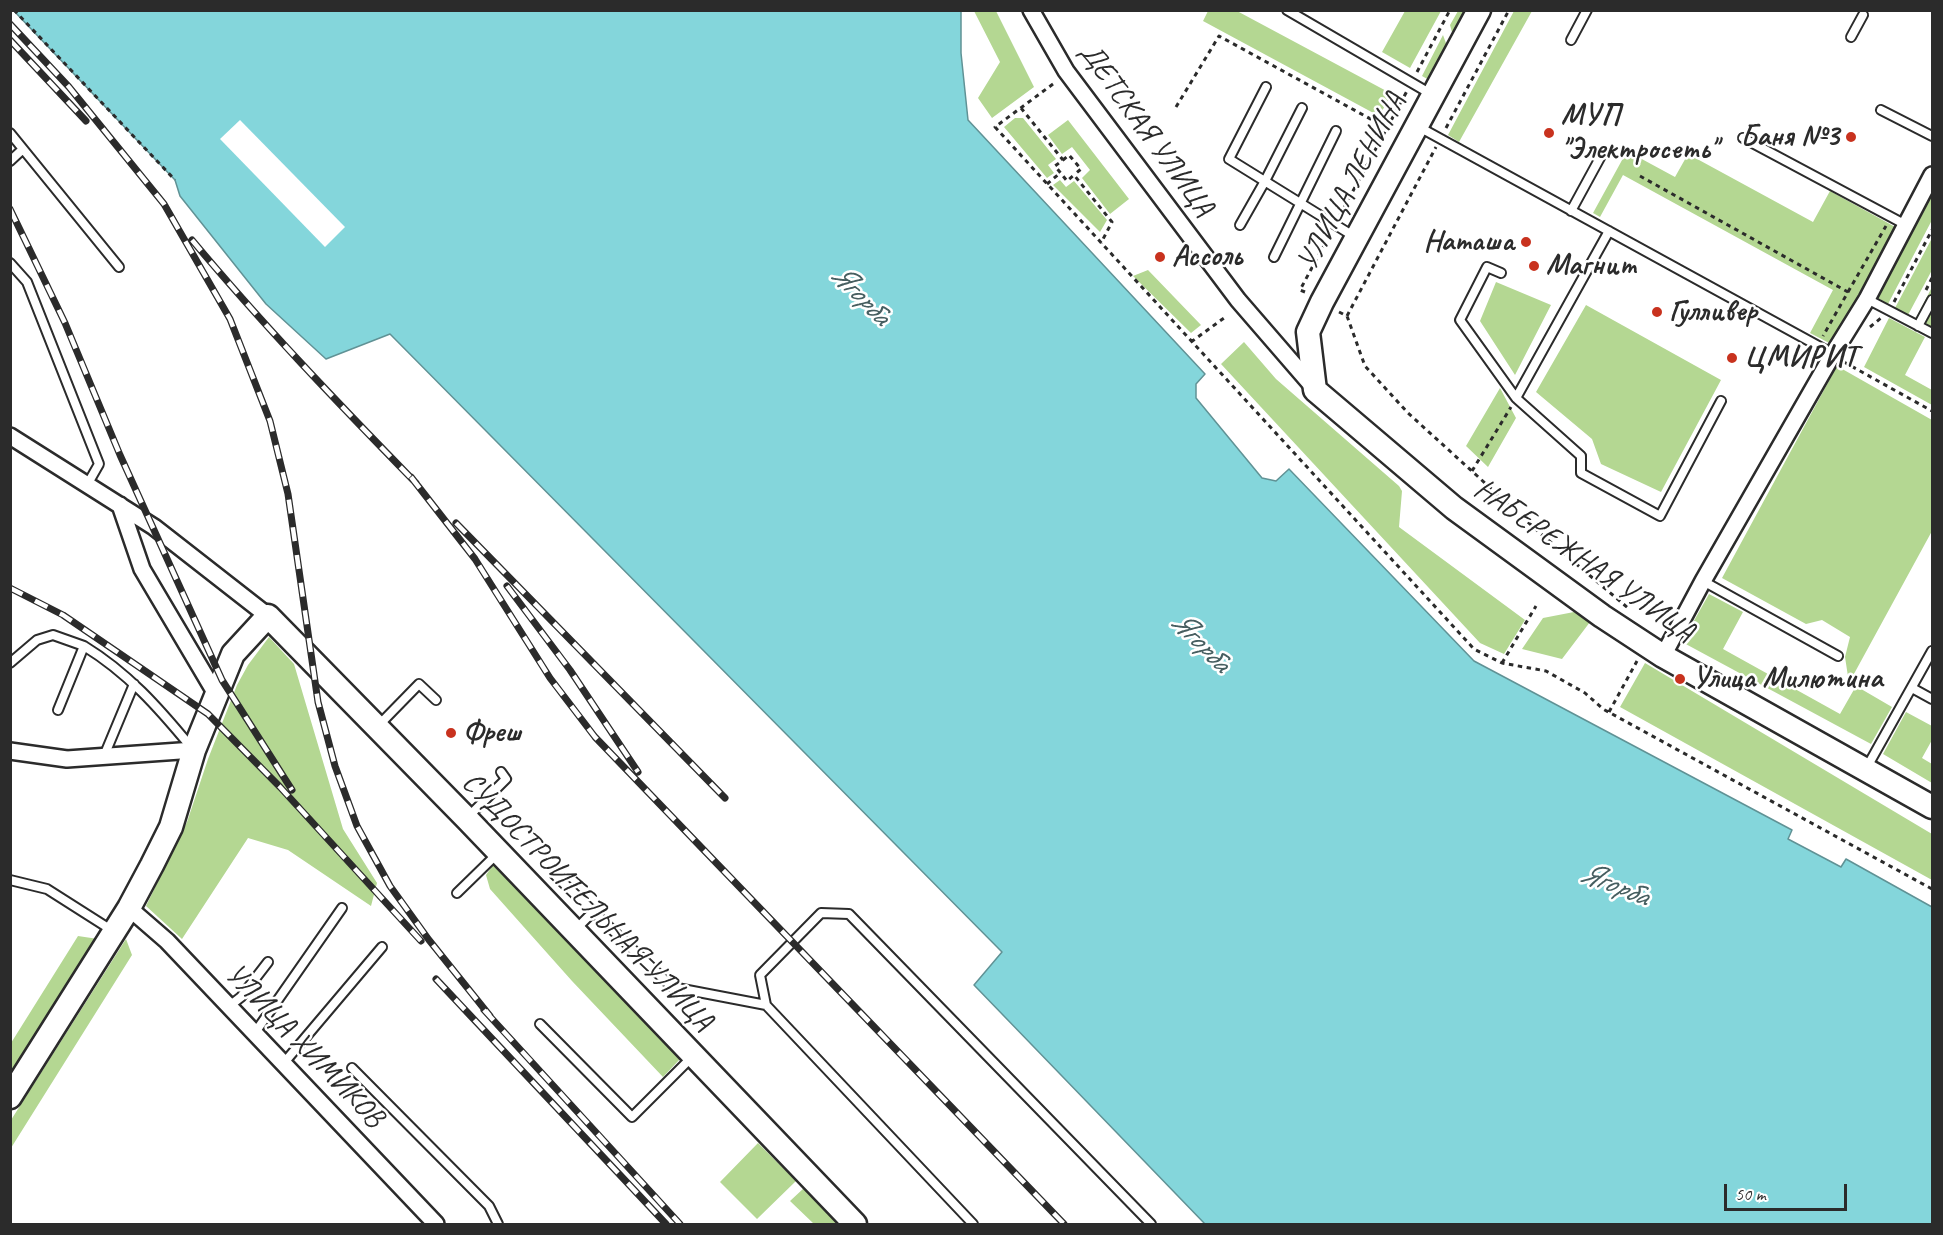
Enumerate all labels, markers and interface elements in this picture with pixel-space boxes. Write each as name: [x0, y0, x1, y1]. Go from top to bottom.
street label: ДЕТСКАЯ УЛИЦА: [1071, 36, 1221, 224]
street label: УЛИЦА ЛЕНИНА: [1290, 87, 1414, 277]
place label: МУП "Электросеть": [1561, 98, 1717, 168]
place label: Баня №3: [1740, 119, 1839, 155]
marker: МУП "Электросеть": [1542, 126, 1556, 140]
marker: Баня №3: [1844, 130, 1858, 144]
place label: Наташа: [1423, 224, 1514, 260]
marker: Наташа: [1519, 235, 1533, 249]
place label: Ассоль: [1172, 239, 1242, 275]
place label: Магнит: [1546, 248, 1637, 284]
marker: Ассоль: [1153, 250, 1167, 264]
water label: Ягорба: [821, 256, 899, 334]
marker: Магнит: [1527, 259, 1541, 273]
place label: Гулливер: [1669, 294, 1757, 330]
marker: Гулливер: [1650, 305, 1664, 319]
place label: ЦМИРИТ: [1744, 340, 1857, 376]
marker: ЦМИРИТ: [1725, 351, 1739, 365]
street label: НАБЕРЕЖНАЯ УЛИЦА: [1467, 471, 1701, 651]
water label: Ягорба: [1161, 603, 1239, 681]
place label: Улица Милютина: [1692, 661, 1882, 697]
marker: Улица Милютина: [1673, 672, 1687, 686]
place label: Фреш: [463, 715, 521, 751]
marker: Фреш: [444, 726, 458, 740]
street label: СУДОСТРОИТЕЛЬНАЯ УЛИЦА: [454, 765, 720, 1039]
water label: Ягорба: [1574, 854, 1654, 916]
street label: УЛИЦА ХИМИКОВ: [217, 957, 391, 1135]
scale bar: [1727, 1172, 1850, 1210]
text: 50 m: [1735, 1183, 1766, 1205]

